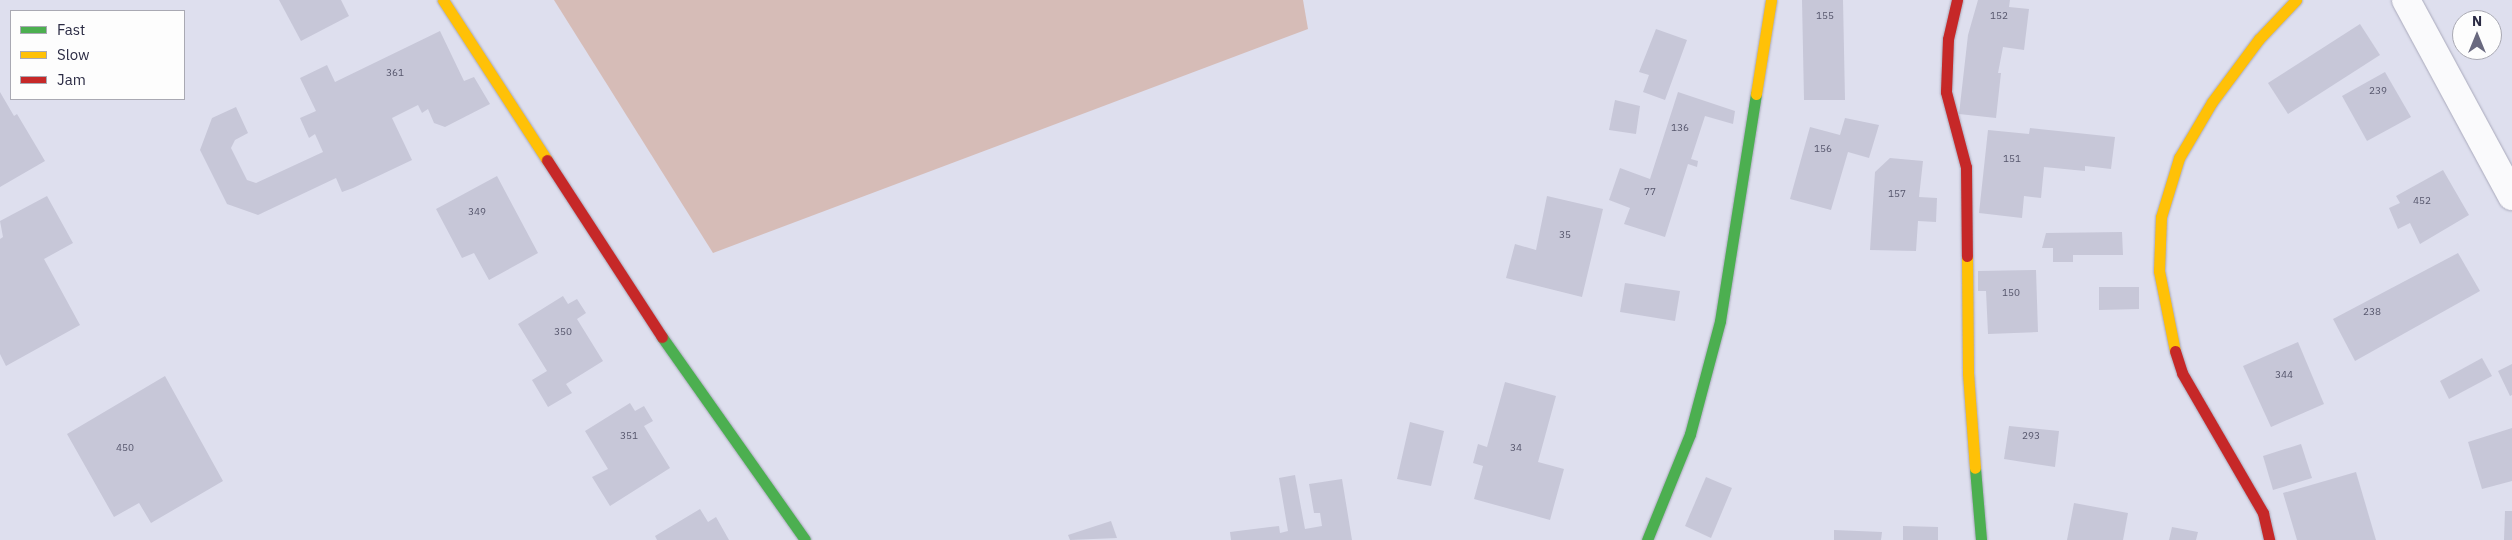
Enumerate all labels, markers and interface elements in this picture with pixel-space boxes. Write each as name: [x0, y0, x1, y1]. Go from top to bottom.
legend: [10, 10, 185, 100]
house number: 155: [1816, 10, 1834, 22]
house number: 152: [1990, 10, 2008, 22]
north arrow: [2452, 10, 2502, 60]
text: N: [2472, 12, 2482, 30]
text: Fast: [57, 20, 85, 39]
text: Slow: [57, 45, 90, 64]
house number: 361: [386, 67, 404, 79]
text: Jam: [57, 70, 86, 89]
house number: 239: [2369, 85, 2387, 97]
house number: 136: [1671, 122, 1689, 134]
house number: 156: [1814, 143, 1832, 155]
house number: 151: [2003, 153, 2021, 165]
house number: 77: [1644, 186, 1656, 198]
house number: 157: [1888, 188, 1906, 200]
house number: 452: [2413, 195, 2431, 207]
house number: 349: [468, 206, 486, 218]
house number: 35: [1559, 229, 1571, 241]
house number: 150: [2002, 287, 2020, 299]
house number: 238: [2363, 306, 2381, 318]
house number: 350: [554, 326, 572, 338]
house number: 344: [2275, 369, 2293, 381]
house number: 351: [620, 430, 638, 442]
house number: 293: [2022, 430, 2040, 442]
house number: 450: [116, 442, 134, 454]
house number: 34: [1510, 442, 1522, 454]

